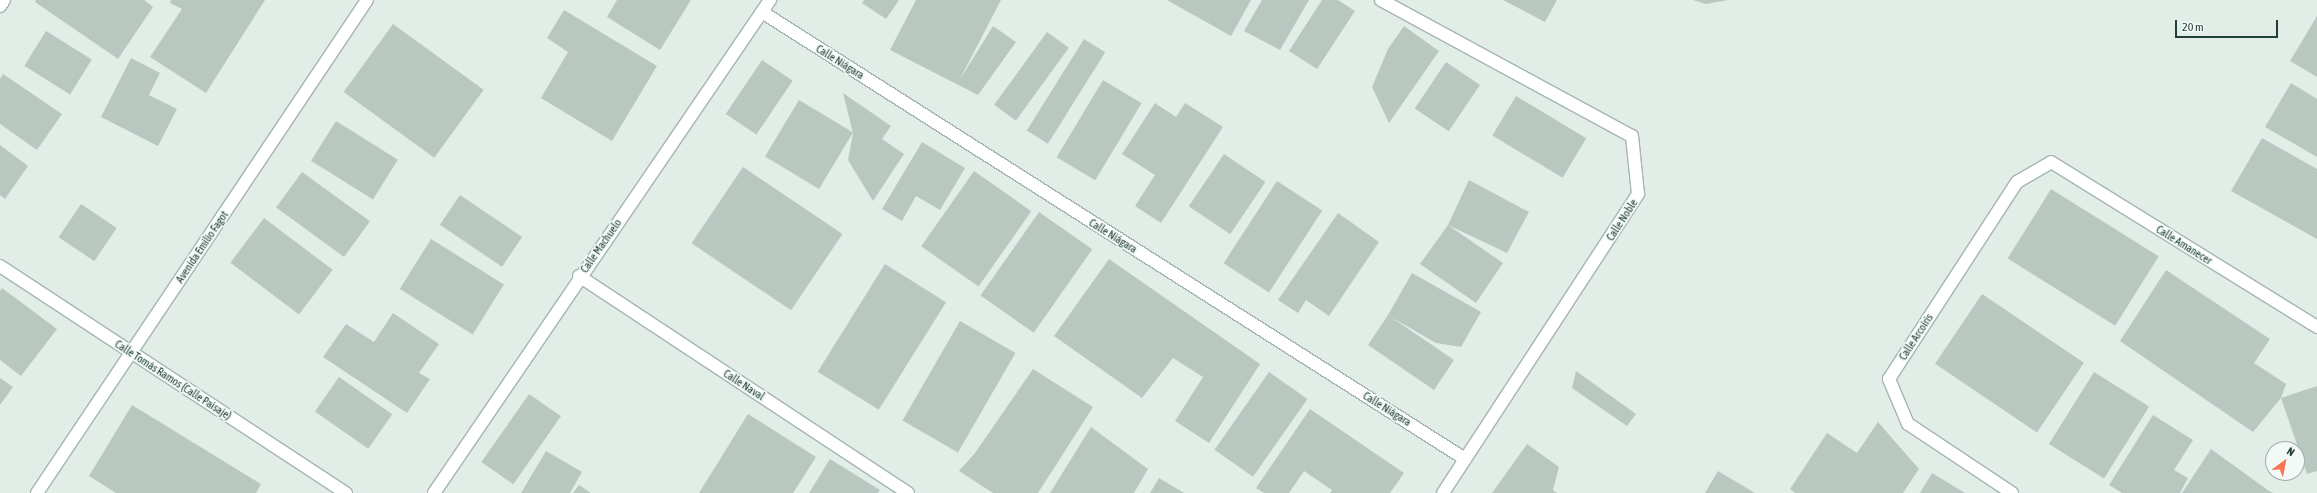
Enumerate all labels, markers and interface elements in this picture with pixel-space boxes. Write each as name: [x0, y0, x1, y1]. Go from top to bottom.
scale bar: [2177, 12, 2280, 38]
text: 20 m: [2182, 20, 2204, 34]
street label: Calle Niágara: [814, 42, 866, 82]
street label: Calle Noble: [1604, 197, 1640, 243]
street label: Avenida Emilio Fagot: [173, 209, 231, 285]
street label: Calle Niágara: [1087, 216, 1139, 256]
street label: Calle Machuelo: [578, 217, 624, 275]
street label: Calle Amanecer: [2154, 223, 2214, 267]
street label: Calle Arcoíris: [1896, 311, 1936, 363]
street label: Calle Tomás Ramos (Calle Paisaje): [112, 337, 234, 423]
street label: Calle Naval: [721, 367, 767, 403]
street label: Calle Niágara: [1361, 389, 1413, 429]
north arrow: [2265, 441, 2305, 481]
text: N: [2285, 445, 2297, 458]

